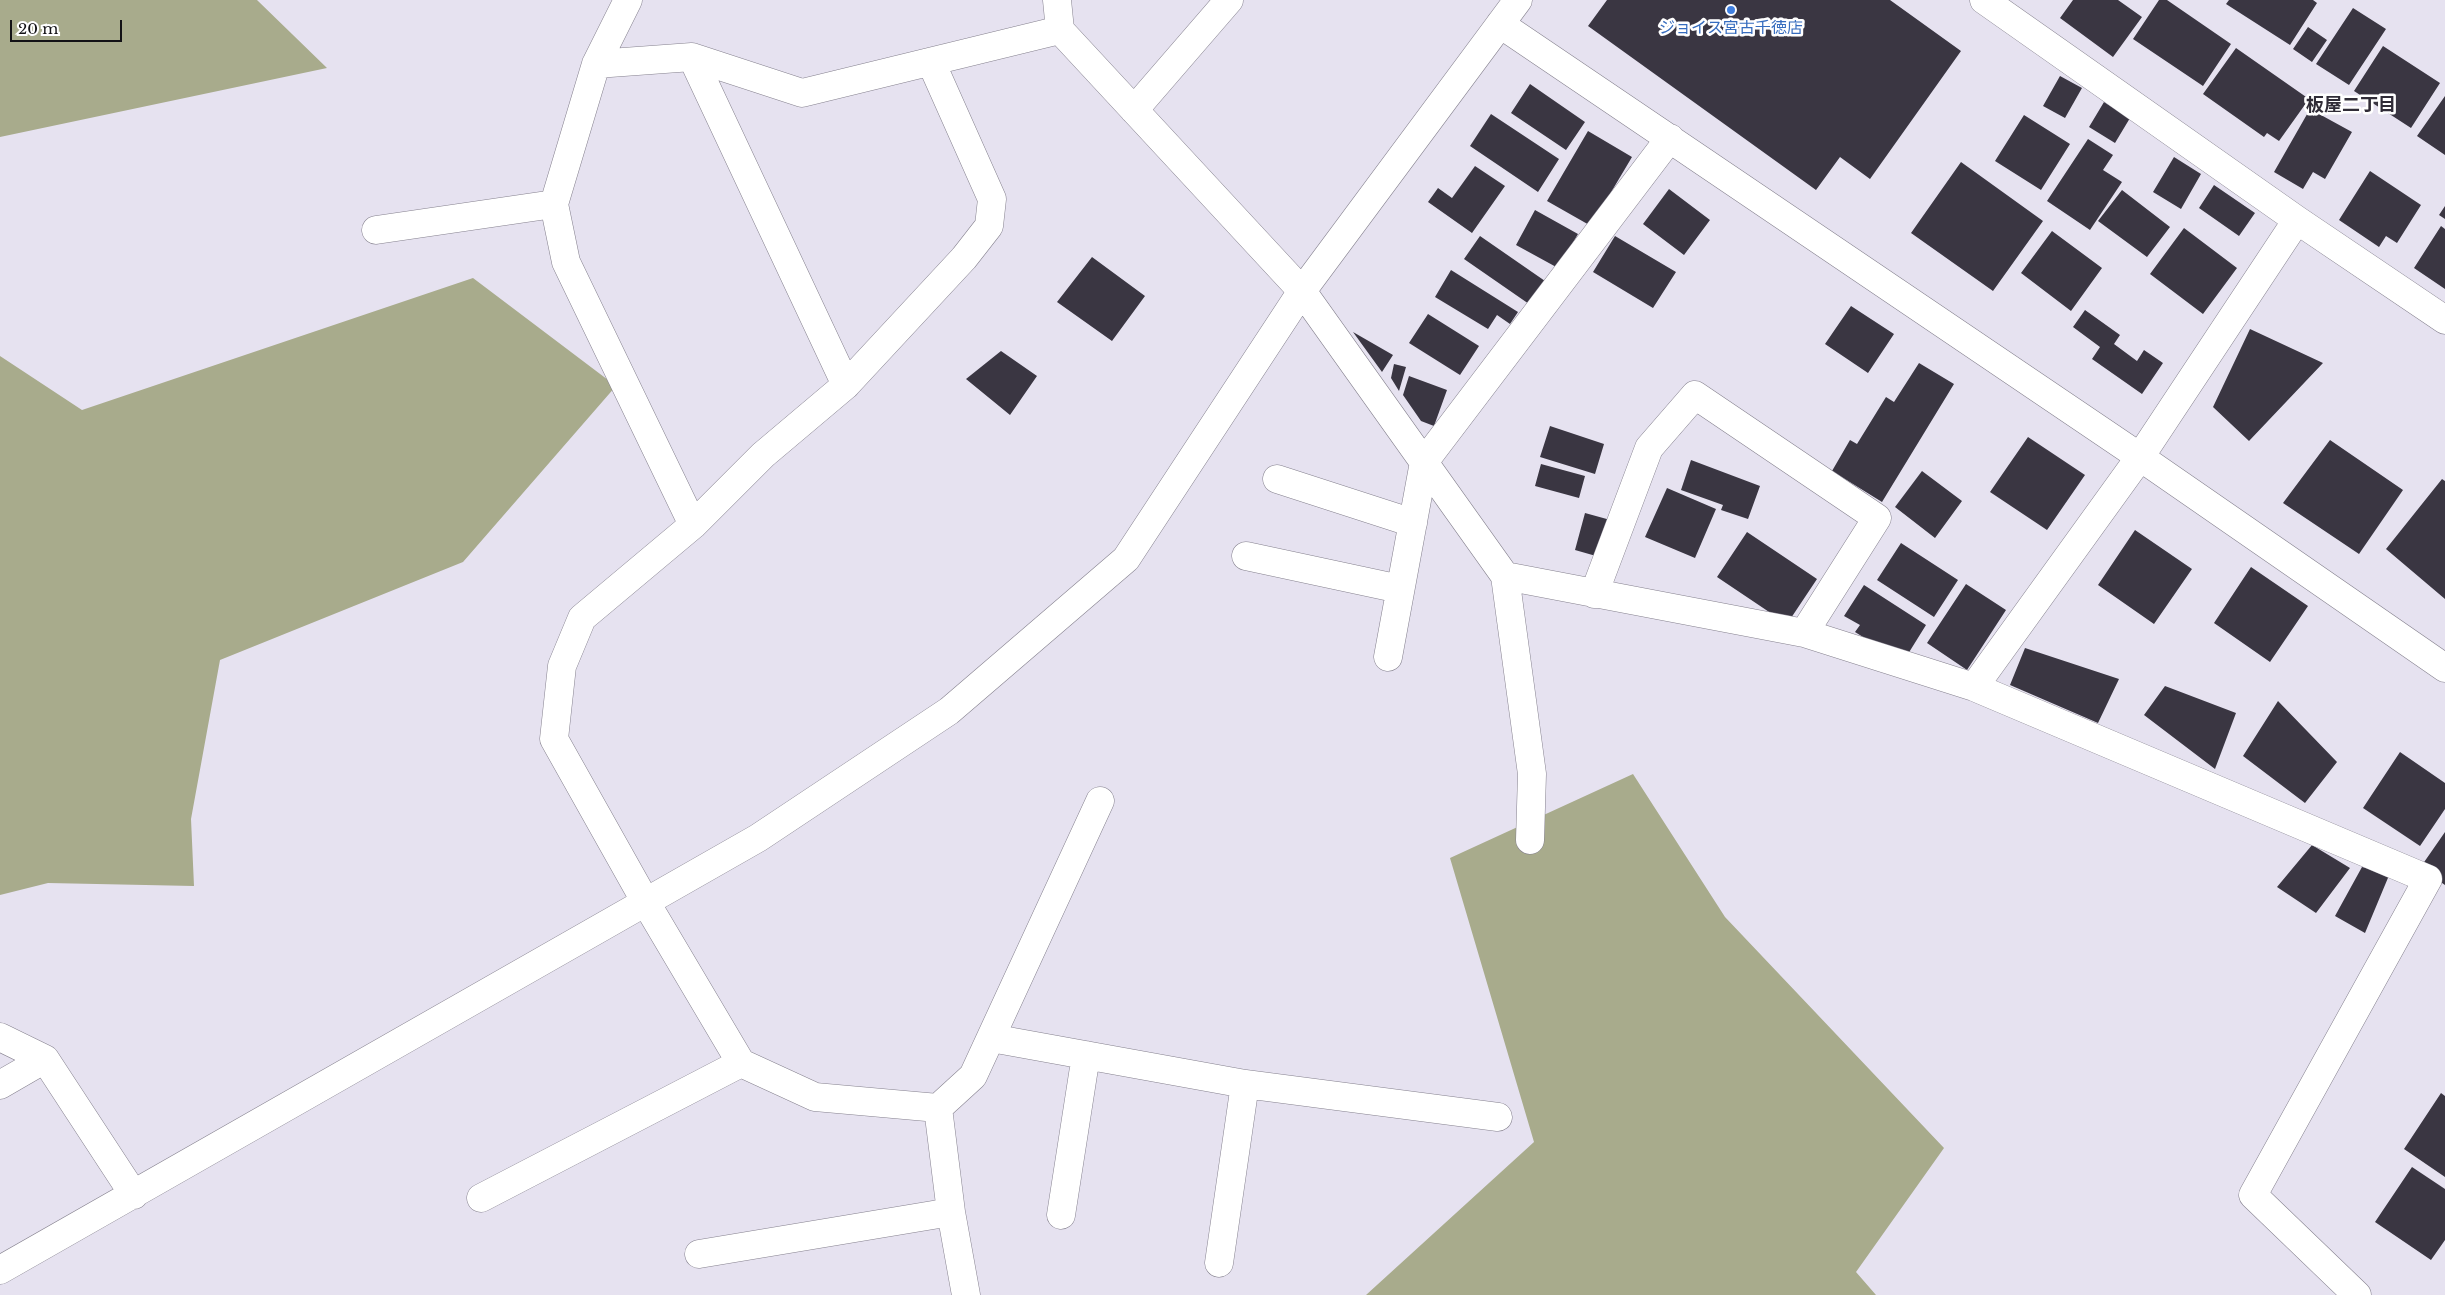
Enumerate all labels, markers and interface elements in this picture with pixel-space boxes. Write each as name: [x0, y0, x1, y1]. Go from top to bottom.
marker: ジョイス宮古千徳店: [1725, 4, 1737, 16]
scale bar: [12, 10, 125, 42]
place label: ジョイス宮古千徳店: [1659, 18, 1803, 38]
text: 20 m: [18, 19, 58, 38]
district label: 板屋二丁目: [2306, 95, 2396, 117]

